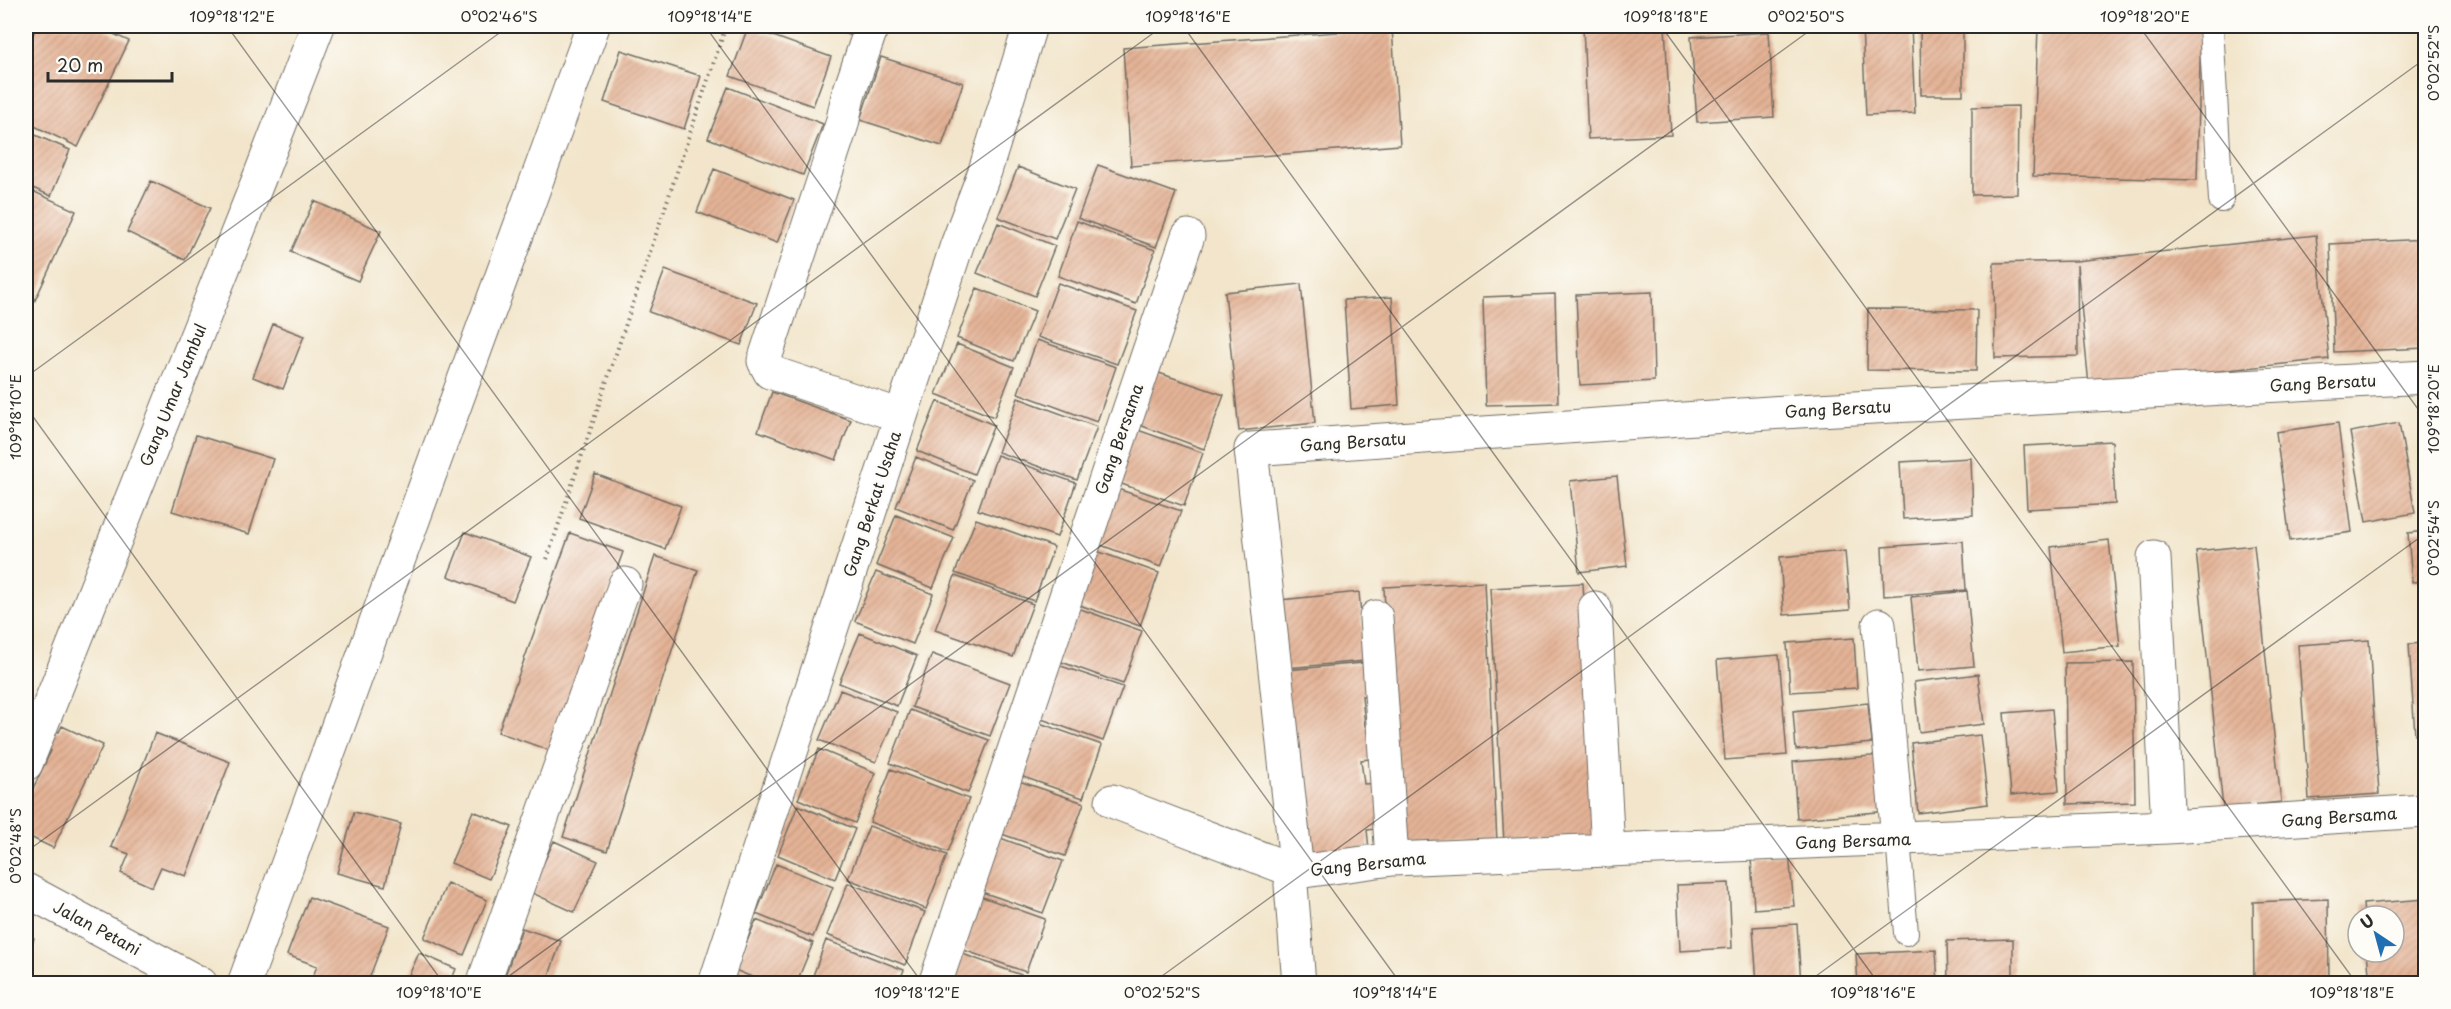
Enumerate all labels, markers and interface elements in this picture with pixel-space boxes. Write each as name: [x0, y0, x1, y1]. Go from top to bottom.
text: 109°18'12"E: [189, 4, 275, 27]
text: 0°02'46"S: [460, 4, 538, 27]
text: 109°18'14"E: [667, 4, 753, 27]
text: 109°18'16"E: [1145, 4, 1231, 27]
text: 109°18'18"E: [1624, 4, 1708, 27]
text: 0°02'50"S: [1767, 4, 1845, 27]
text: 109°18'20"E: [2100, 4, 2190, 27]
text: 0°02'52"S: [2421, 25, 2444, 101]
scale bar: [48, 45, 172, 83]
text: 20 m: [57, 51, 103, 78]
street label: Gang Umar Jambul: [133, 320, 212, 469]
text: 109°18'20"E: [2421, 364, 2444, 454]
street label: Gang Bersatu: [2269, 367, 2377, 397]
text: 109°18'10"E: [3, 374, 26, 460]
street label: Gang Bersama: [1088, 380, 1148, 497]
street label: Gang Bersatu: [1784, 393, 1892, 423]
street label: Gang Bersatu: [1299, 425, 1407, 457]
street label: Gang Berkat Usaha: [836, 428, 906, 580]
text: 0°02'54"S: [2421, 500, 2444, 576]
street label: Gang Bersama: [2280, 800, 2398, 832]
text: 0°02'48"S: [3, 808, 26, 884]
street label: Gang Bersama: [1795, 826, 1911, 854]
street label: Gang Bersama: [1309, 845, 1427, 881]
street label: Jalan Petani: [49, 894, 145, 960]
north arrow: [2346, 904, 2406, 964]
text: U: [2355, 908, 2379, 934]
text: 109°18'10"E: [396, 980, 482, 1003]
text: 109°18'12"E: [874, 980, 960, 1003]
text: 0°02'52"S: [1124, 980, 1200, 1003]
text: 109°18'14"E: [1352, 980, 1438, 1003]
text: 109°18'16"E: [1830, 980, 1916, 1003]
text: 109°18'18"E: [2310, 980, 2394, 1003]

